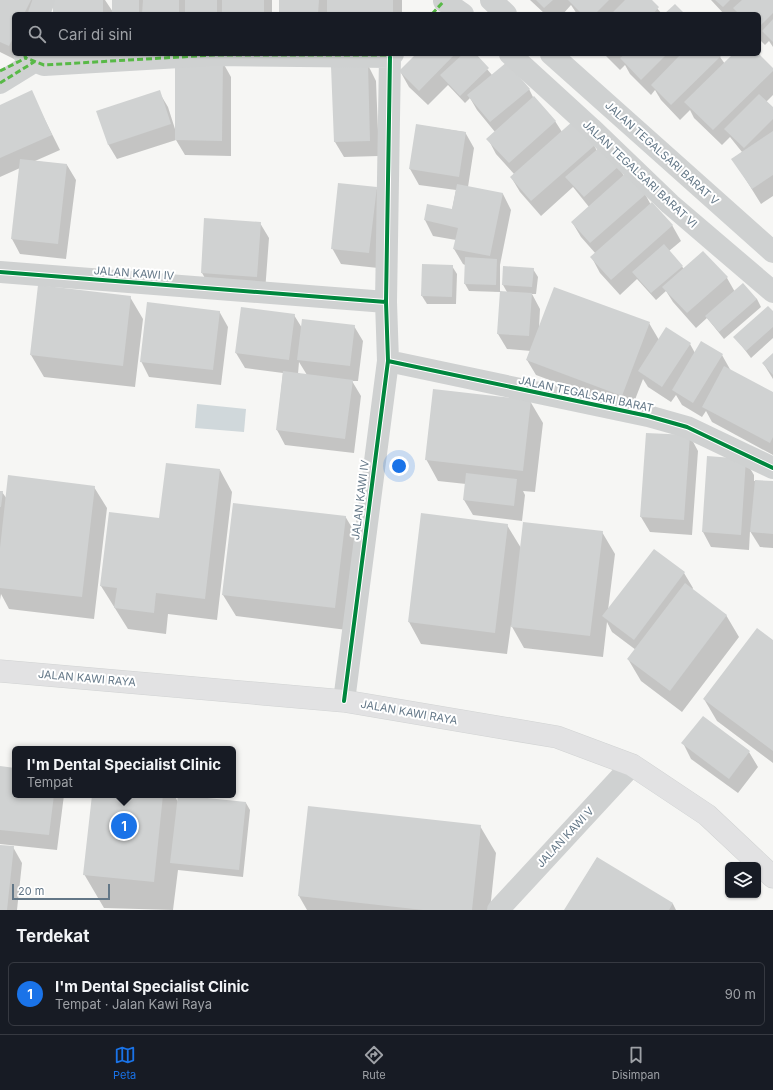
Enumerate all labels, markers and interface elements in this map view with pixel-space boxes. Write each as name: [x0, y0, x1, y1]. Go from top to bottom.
search box: [12, 12, 761, 56]
icon: search: [26, 23, 48, 45]
text: Cari di sini: [58, 25, 132, 44]
street label: JALAN TEGALSARI BARAT V: [602, 98, 722, 208]
street label: JALAN TEGALSARI BARAT VI: [580, 117, 700, 231]
street label: JALAN KAWI IV: [93, 263, 175, 283]
street label: JALAN TEGALSARI BARAT: [517, 373, 655, 415]
your location: [389, 456, 409, 476]
street label: JALAN KAWI IV: [348, 459, 372, 541]
street label: JALAN KAWI RAYA: [37, 667, 137, 689]
street label: JALAN KAWI RAYA: [359, 697, 459, 727]
popup: [12, 746, 236, 798]
text: I'm Dental Specialist Clinic: [27, 755, 221, 774]
text: Tempat: [27, 774, 73, 790]
street label: JALAN KAWI V: [533, 804, 597, 870]
pin: 1: [111, 811, 137, 841]
map controls: [725, 862, 761, 898]
button: layers: [725, 862, 761, 898]
scale bar: [12, 882, 110, 901]
text: 20 m: [18, 884, 44, 898]
text: Terdekat: [16, 926, 89, 946]
text: I'm Dental Specialist Clinic: [55, 977, 249, 996]
text: 1: [27, 986, 33, 1002]
text: 90 m: [725, 986, 756, 1002]
text: Tempat · Jalan Kawi Raya: [55, 996, 212, 1012]
tab: Peta: [113, 1044, 136, 1082]
tab: Rute: [362, 1044, 386, 1082]
tab: Disimpan: [612, 1044, 660, 1082]

